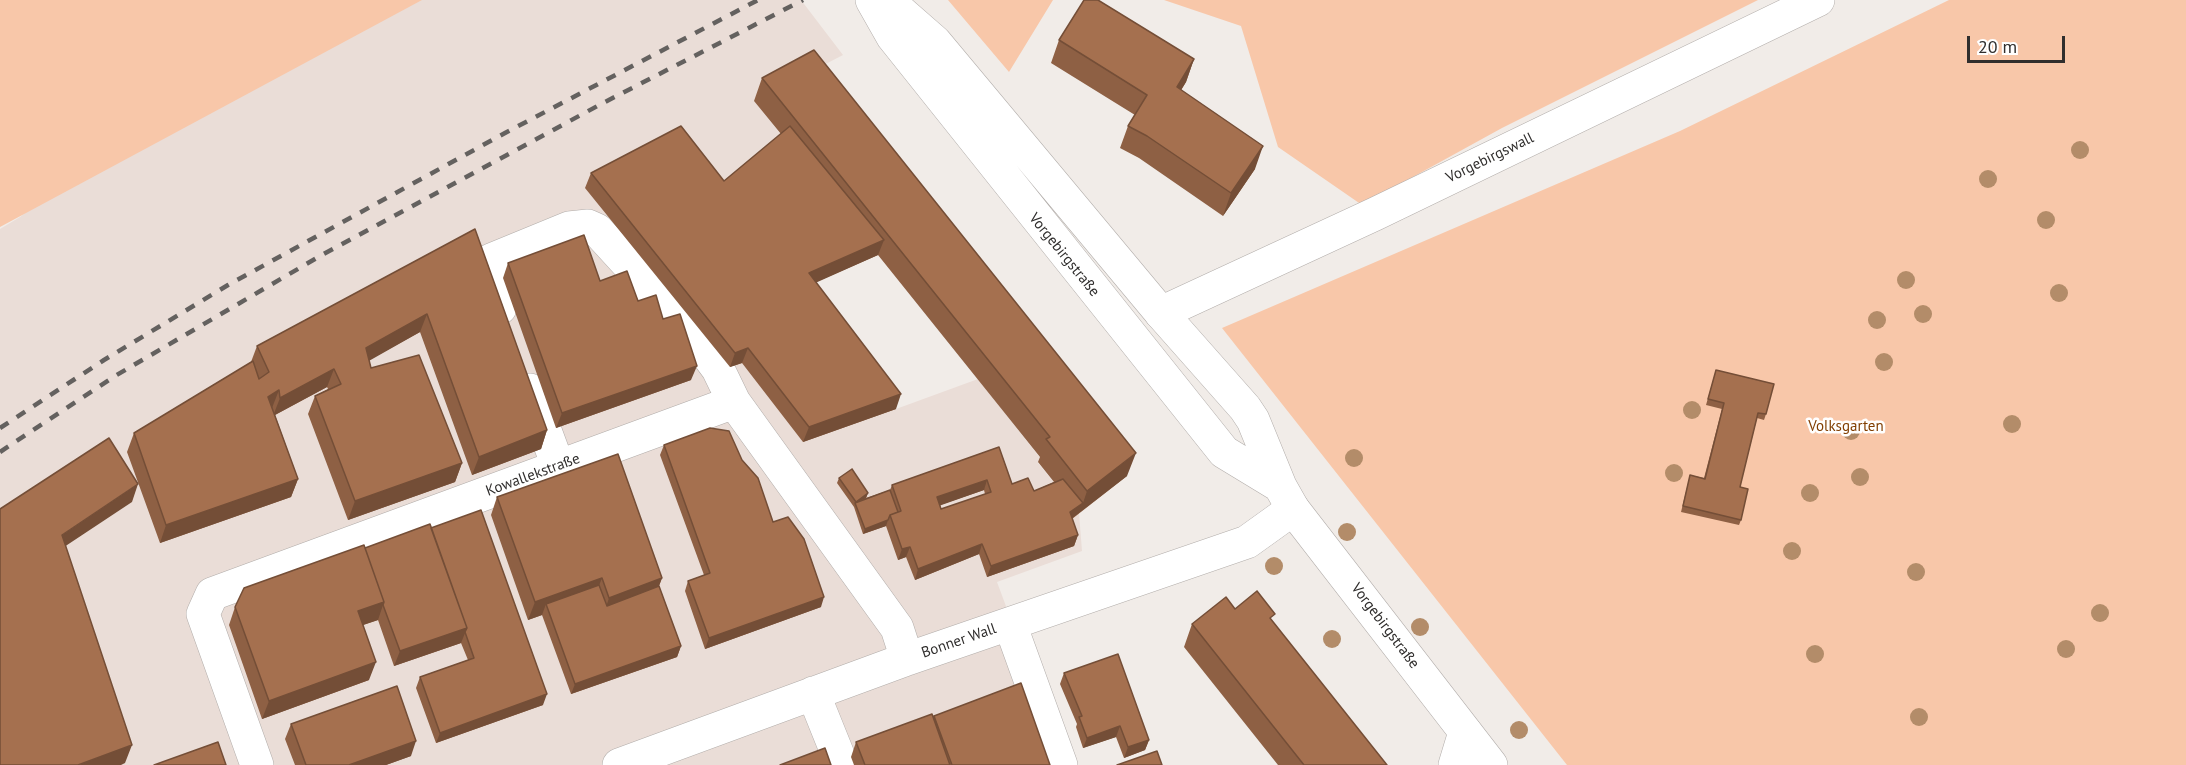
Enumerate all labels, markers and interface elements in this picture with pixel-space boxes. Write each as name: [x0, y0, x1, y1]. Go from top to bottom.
scale bar: [1970, 24, 2068, 62]
text: 20 m: [1978, 35, 2017, 58]
street label: Vorgebirgswall: [1443, 129, 1537, 187]
street label: Vorgebirgstraße: [1025, 210, 1103, 300]
park label: Volksgarten: [1808, 418, 1884, 436]
street label: Kowallekstraße: [484, 450, 582, 500]
street label: Vorgebirgstraße: [1347, 580, 1423, 672]
street label: Bonner Wall: [919, 620, 999, 662]

